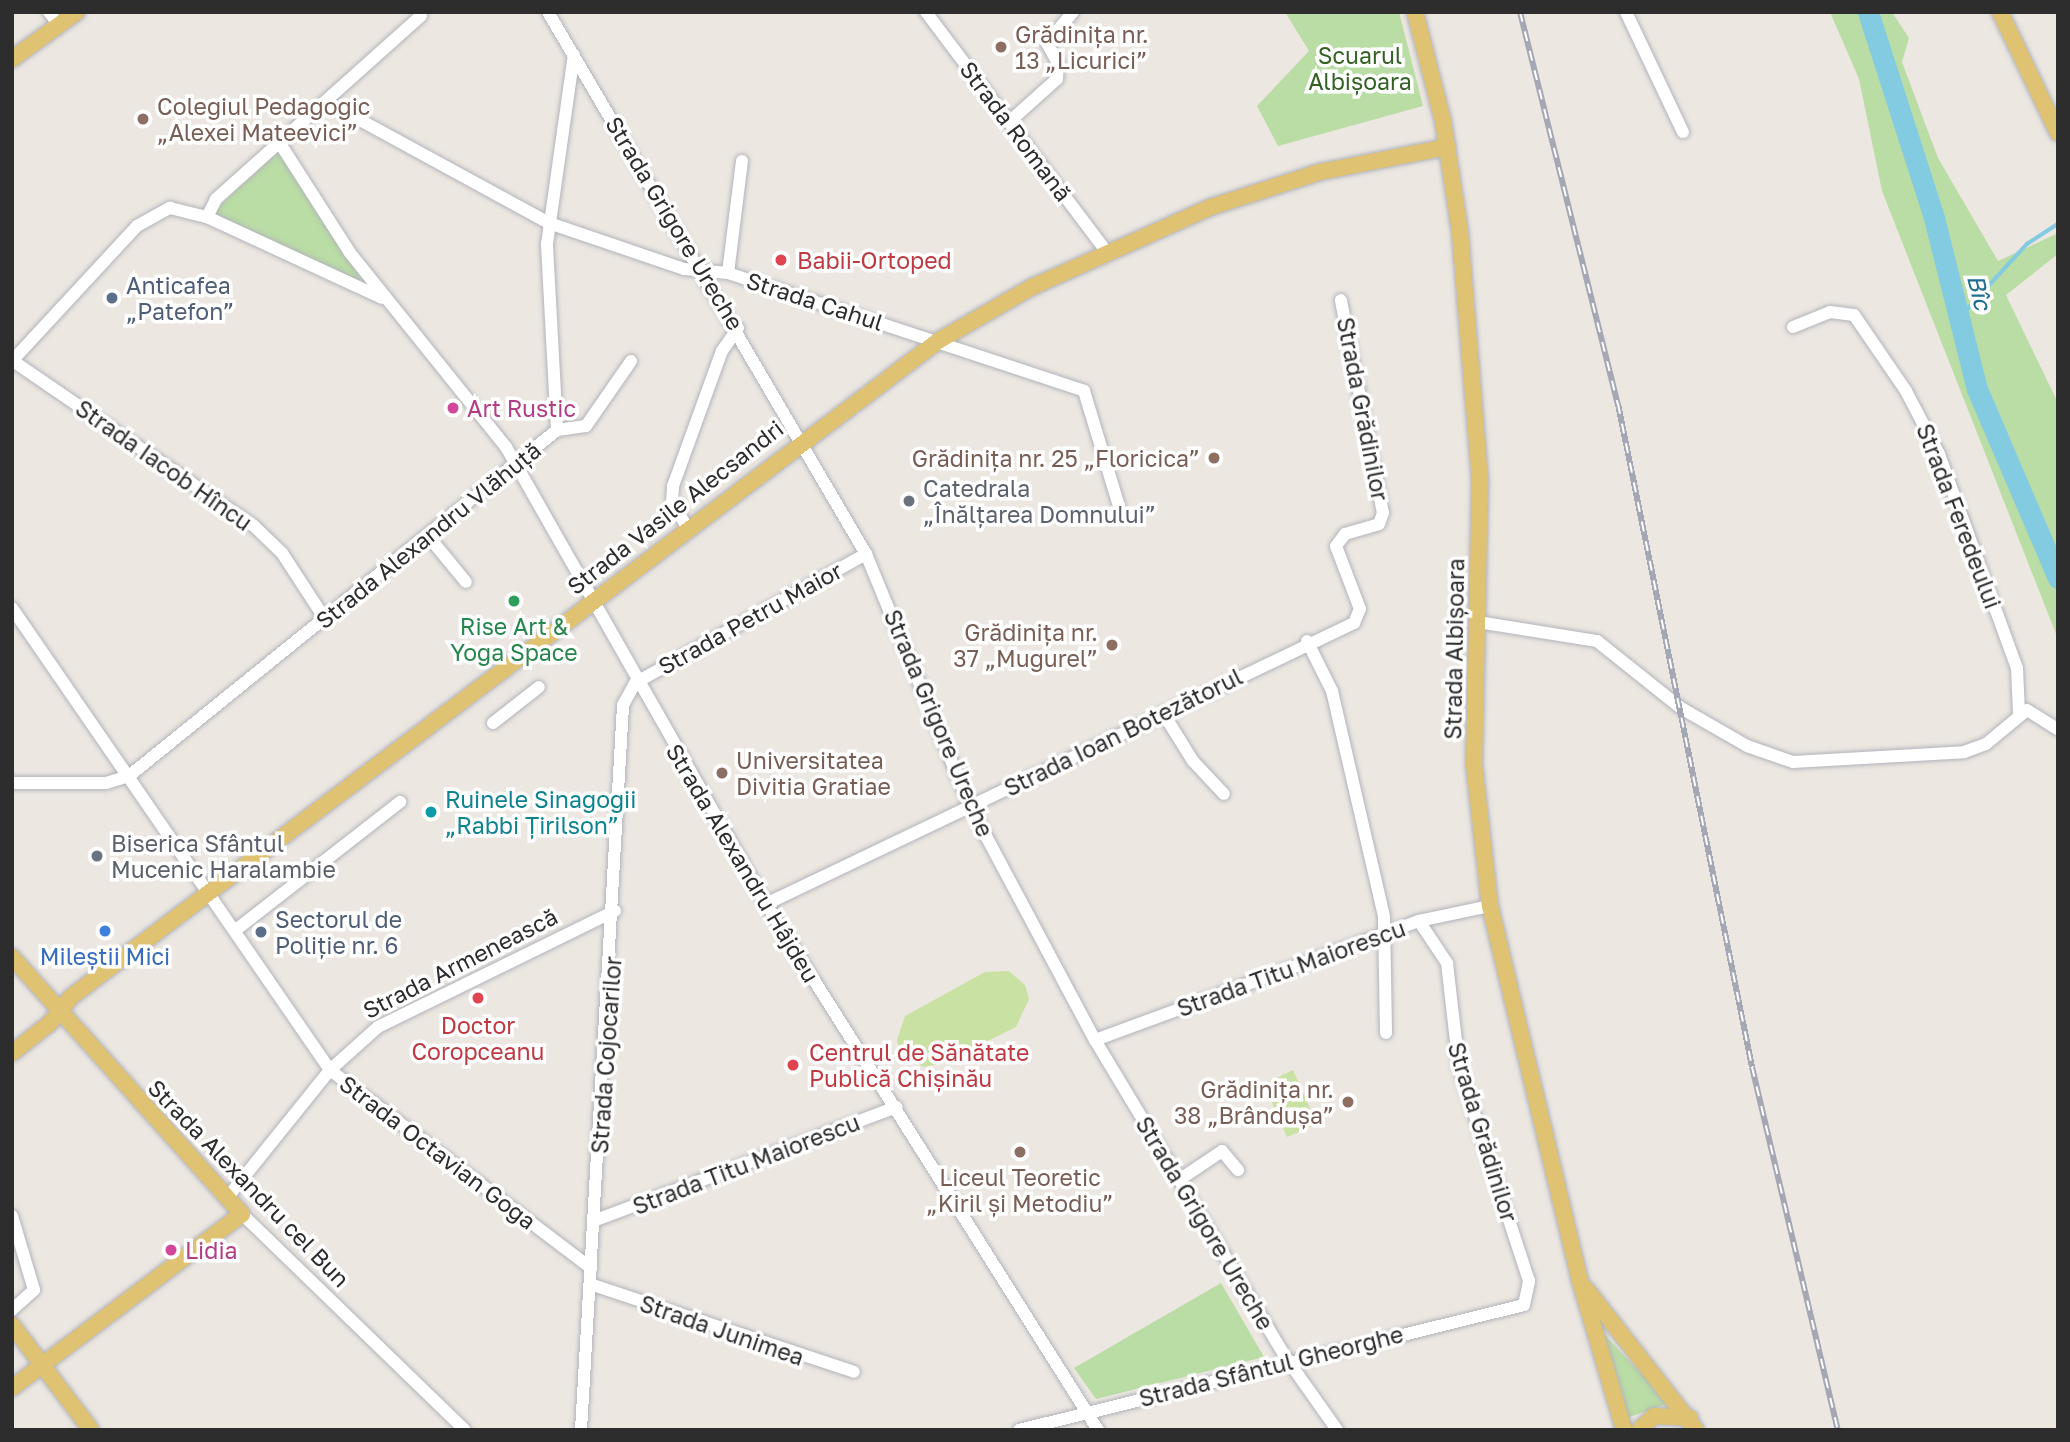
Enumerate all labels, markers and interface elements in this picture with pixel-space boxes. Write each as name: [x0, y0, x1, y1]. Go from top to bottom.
place label: Grădinița nr. 13 „Licurici”: [1015, 20, 1149, 74]
marker: Grădinița nr. 13 „Licurici”: [993, 39, 1009, 55]
park label: Scuarul Albișoara: [1308, 41, 1412, 95]
street label: Strada Romană: [954, 56, 1078, 206]
place label: Colegiul Pedagogic „Alexei Mateevici”: [157, 92, 370, 146]
marker: Colegiul Pedagogic „Alexei Mateevici”: [135, 111, 151, 127]
street label: Strada Grigore Ureche: [600, 111, 750, 335]
place label: Babii-Ortoped: [797, 246, 952, 274]
marker: Babii-Ortoped: [771, 250, 791, 270]
street label: Strada Cahul: [743, 266, 887, 336]
place label: Anticafea „Patefon”: [126, 271, 234, 325]
water label: Bîc: [1962, 271, 1998, 313]
marker: Anticafea „Patefon”: [104, 290, 120, 306]
street label: Strada Grădinilor: [1332, 315, 1394, 503]
street label: Strada Iacob Hîncu: [70, 394, 258, 536]
place label: Art Rustic: [467, 394, 576, 422]
marker: Art Rustic: [445, 400, 461, 416]
street label: Strada Vasile Alecsandri: [562, 414, 788, 600]
street label: Strada Feredeului: [1911, 420, 2007, 612]
street label: Strada Alexandru Vlăhuță: [310, 436, 546, 634]
place label: Grădinița nr. 25 „Floricica”: [912, 444, 1200, 472]
marker: Grădinița nr. 25 „Floricica”: [1206, 450, 1222, 466]
place label: Catedrala „Înălțarea Domnului”: [923, 474, 1156, 528]
marker: Catedrala „Înălțarea Domnului”: [901, 493, 917, 509]
street label: Strada Petru Maior: [653, 556, 847, 680]
street label: Strada Albișoara: [1439, 558, 1469, 740]
marker: Rise Art & Yoga Space: [506, 593, 522, 609]
street label: Strada Grigore Ureche: [879, 605, 999, 841]
place label: Rise Art & Yoga Space: [450, 612, 578, 666]
place label: Grădinița nr. 37 „Mugurel”: [953, 618, 1098, 672]
marker: Grădinița nr. 37 „Mugurel”: [1104, 637, 1120, 653]
street label: Strada Ioan Botezătorul: [999, 662, 1247, 802]
street label: Strada Alexandru Hâjdeu: [661, 739, 825, 987]
place label: Universitatea Divitia Gratiae: [736, 746, 891, 800]
marker: Universitatea Divitia Gratiae: [714, 765, 730, 781]
place label: Ruinele Sinagogii „Rabbi Țirilson”: [445, 785, 636, 839]
marker: Ruinele Sinagogii „Rabbi Țirilson”: [423, 804, 439, 820]
place label: Biserica Sfântul Mucenic Haralambie: [111, 829, 336, 883]
marker: Biserica Sfântul Mucenic Haralambie: [89, 848, 105, 864]
street label: Strada Armenească: [358, 902, 562, 1024]
place label: Sectorul de Poliție nr. 6: [275, 905, 402, 959]
street label: Strada Titu Maiorescu: [1173, 914, 1409, 1022]
marker: Mileștii Mici: [97, 923, 113, 939]
marker: Sectorul de Poliție nr. 6: [253, 924, 269, 940]
place label: Mileștii Mici: [40, 942, 170, 970]
street label: Strada Cojocarilor: [585, 955, 627, 1155]
marker: Doctor Coropceanu: [468, 988, 488, 1008]
place label: Doctor Coropceanu: [411, 1011, 545, 1065]
place label: Centrul de Sănătate Publică Chișinău: [809, 1038, 1029, 1092]
street label: Strada Grădinilor: [1443, 1039, 1523, 1225]
marker: Centrul de Sănătate Publică Chișinău: [783, 1055, 803, 1075]
street label: Strada Octavian Goga: [334, 1069, 542, 1235]
street label: Strada Alexandru cel Bun: [143, 1073, 355, 1293]
place label: Grădinița nr. 38 „Brândușa”: [1174, 1075, 1334, 1129]
marker: Grădinița nr. 38 „Brândușa”: [1340, 1094, 1356, 1110]
street label: Strada Titu Maiorescu: [629, 1108, 863, 1220]
street label: Strada Grigore Ureche: [1130, 1111, 1280, 1335]
marker: Liceul Teoretic „Kiril și Metodiu”: [1012, 1144, 1028, 1160]
place label: Liceul Teoretic „Kiril și Metodiu”: [926, 1163, 1114, 1217]
place label: Lidia: [185, 1236, 238, 1264]
marker: Lidia: [163, 1242, 179, 1258]
street label: Strada Junimea: [636, 1289, 808, 1371]
street label: Strada Sfântul Gheorghe: [1136, 1320, 1406, 1412]

